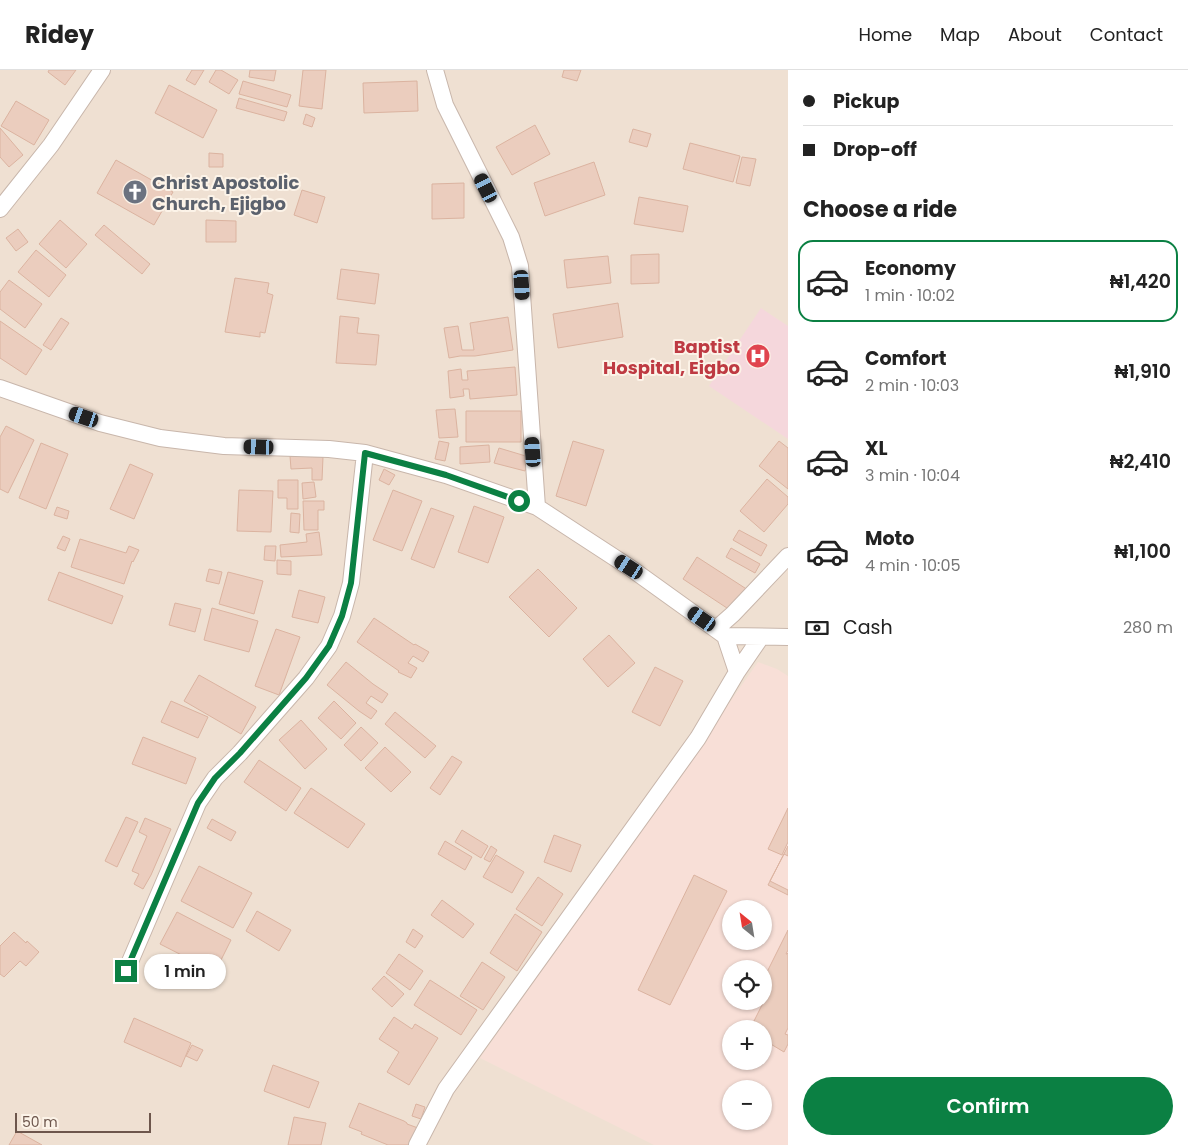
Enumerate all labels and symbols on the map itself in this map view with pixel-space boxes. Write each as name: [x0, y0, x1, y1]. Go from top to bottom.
place label: Christ Apostolic Church, Ejigbo: [152, 170, 299, 216]
car: [472, 171, 499, 205]
church icon: Christ Apostolic Church, Ejigbo: [122, 179, 148, 205]
car: [513, 270, 530, 300]
place label: Baptist Hospital, Eigbo: [603, 334, 740, 380]
hospital icon: Baptist Hospital, Eigbo: [745, 343, 771, 369]
car: [67, 405, 100, 429]
car: [524, 437, 541, 467]
car: [243, 439, 274, 455]
route start: [508, 490, 530, 512]
car: [612, 553, 645, 581]
car: [685, 604, 718, 634]
north arrow: [722, 900, 772, 950]
callout: 1 min: [144, 954, 226, 988]
route end: [115, 960, 137, 982]
scale bar: [15, 1110, 151, 1133]

